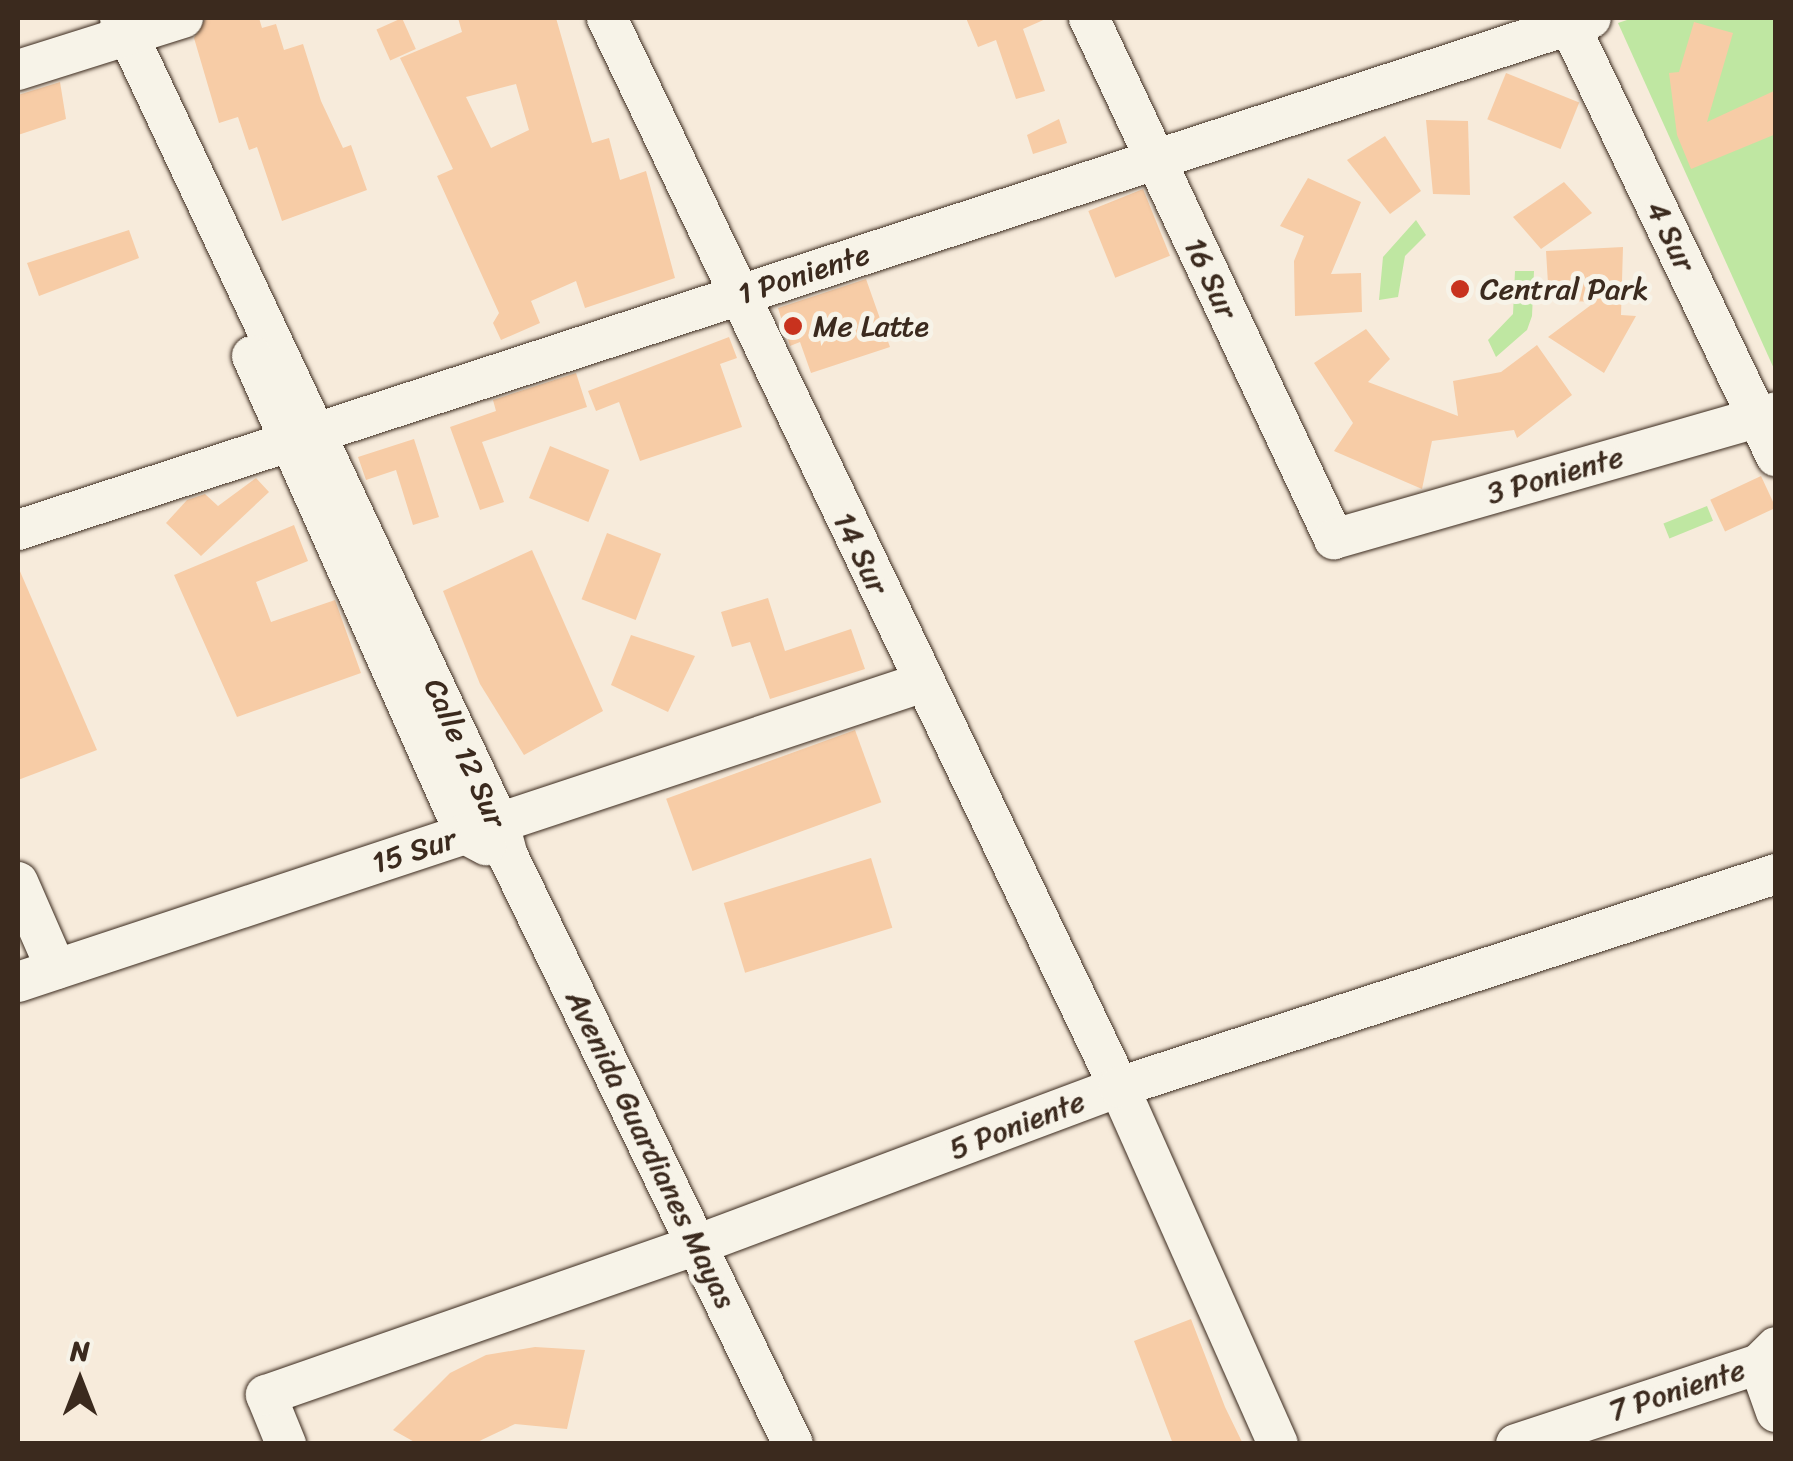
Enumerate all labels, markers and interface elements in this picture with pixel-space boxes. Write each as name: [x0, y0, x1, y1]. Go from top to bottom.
street label: 4 Sur: [1639, 195, 1703, 277]
street label: 16 Sur: [1177, 232, 1245, 324]
street label: 1 Poniente: [733, 236, 875, 312]
place label: Central Park: [1480, 271, 1649, 307]
marker: Central Park: [1449, 278, 1471, 300]
place label: Me Latte: [813, 308, 930, 344]
marker: Me Latte: [782, 315, 804, 337]
street label: 3 Poniente: [1483, 438, 1627, 512]
street label: 14 Sur: [826, 506, 896, 600]
street label: Calle 12 Sur: [416, 673, 514, 833]
street label: 15 Sur: [367, 821, 461, 881]
street label: Avenida Guardianes Mayas: [558, 983, 744, 1315]
street label: 5 Poniente: [944, 1083, 1090, 1167]
text: N: [70, 1326, 90, 1375]
north arrow: [30, 1331, 130, 1431]
street label: 7 Poniente: [1604, 1351, 1750, 1429]

